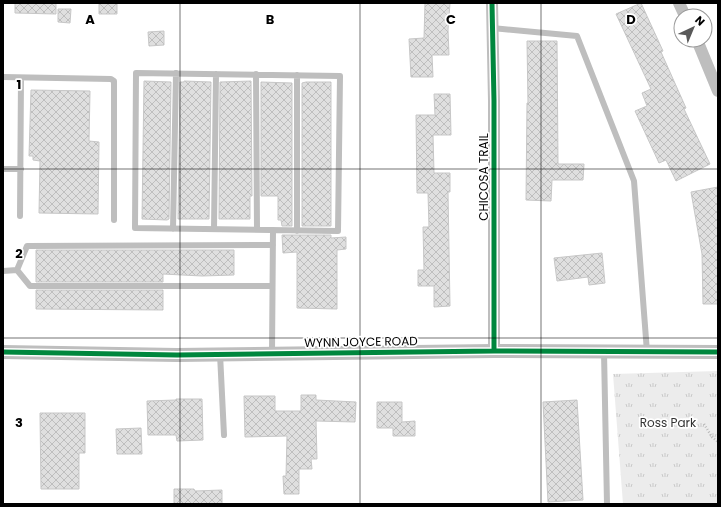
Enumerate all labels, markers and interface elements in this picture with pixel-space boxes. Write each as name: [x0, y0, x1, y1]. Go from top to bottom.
north arrow: [673, 8, 713, 48]
text: A: [85, 10, 95, 29]
text: B: [266, 10, 275, 29]
text: C: [446, 10, 456, 29]
text: D: [626, 10, 636, 29]
text: N: [691, 12, 708, 29]
text: 1: [17, 75, 21, 94]
street label: CHICOSA TRAIL: [475, 133, 492, 221]
text: 2: [15, 244, 23, 263]
street label: WYNN JOYCE ROAD: [304, 332, 418, 351]
text: 3: [15, 413, 23, 432]
park label: Ross Park: [640, 414, 697, 431]

